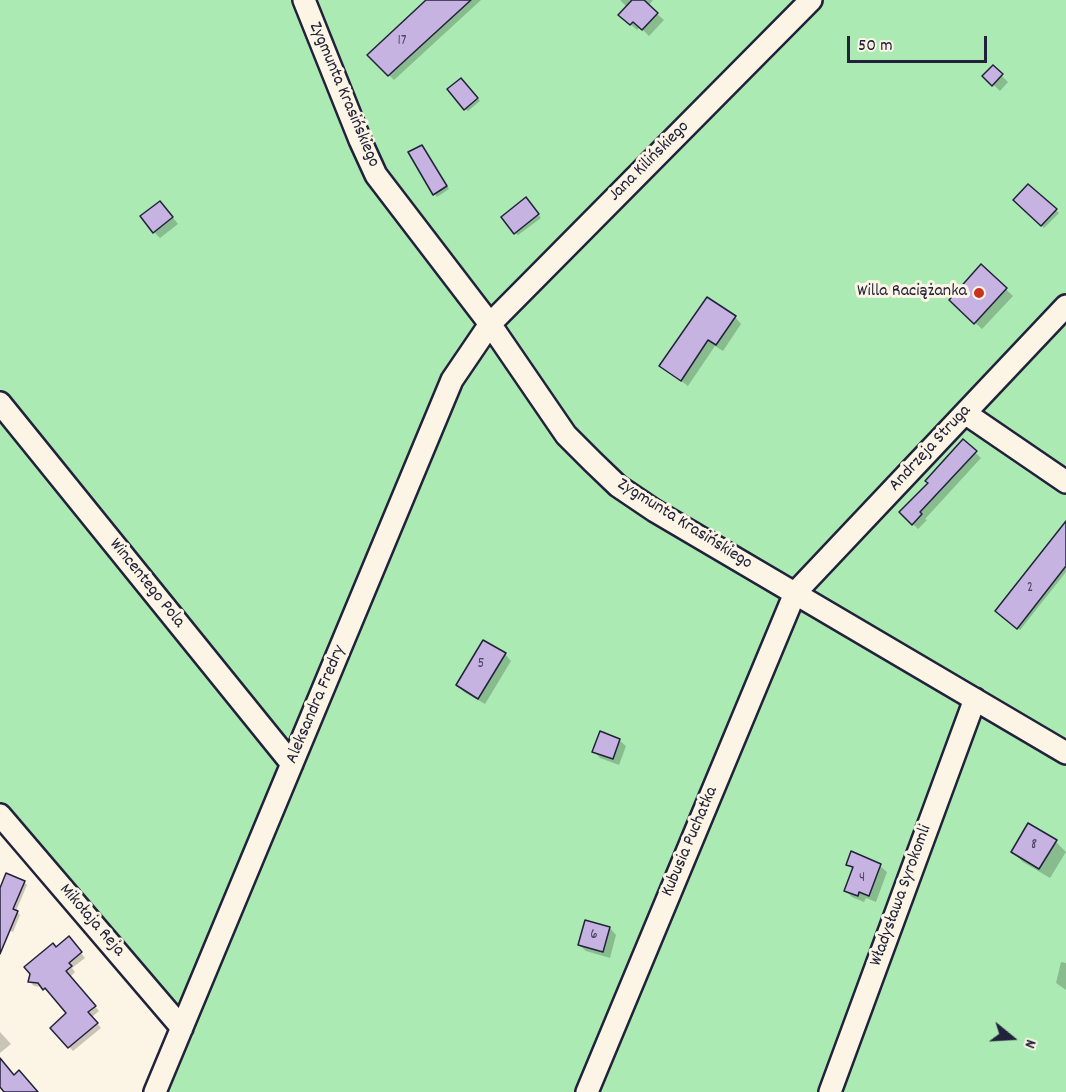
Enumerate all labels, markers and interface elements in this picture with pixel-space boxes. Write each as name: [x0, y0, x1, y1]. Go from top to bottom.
street label: Zygmunta Krasińskiego: [303, 19, 383, 171]
scale bar: [850, 24, 990, 62]
house number: 17: [397, 33, 407, 51]
text: 50 m: [858, 34, 893, 59]
street label: Jana Kilińskiego: [605, 117, 695, 207]
place label: Willa Raciążanka: [857, 282, 967, 304]
marker: Willa Raciążanka: [972, 286, 986, 300]
street label: Andrzeja Struga: [885, 401, 977, 497]
street label: Zygmunta Krasińskiego: [612, 475, 756, 575]
street label: Wincentego Pola: [103, 535, 189, 633]
house number: 2: [1027, 580, 1033, 598]
street label: Aleksandra Fredry: [282, 643, 352, 767]
house number: 5: [478, 656, 484, 674]
street label: Kubusia Puchatka: [658, 784, 724, 900]
street label: Władysława Syrokomli: [866, 822, 938, 970]
house number: 8: [1031, 837, 1037, 855]
house number: 4: [859, 870, 865, 888]
street label: Mikołaja Reja: [54, 880, 128, 962]
house number: 6: [590, 927, 598, 945]
north arrow: [982, 1008, 1042, 1068]
text: N: [1017, 1036, 1042, 1051]

